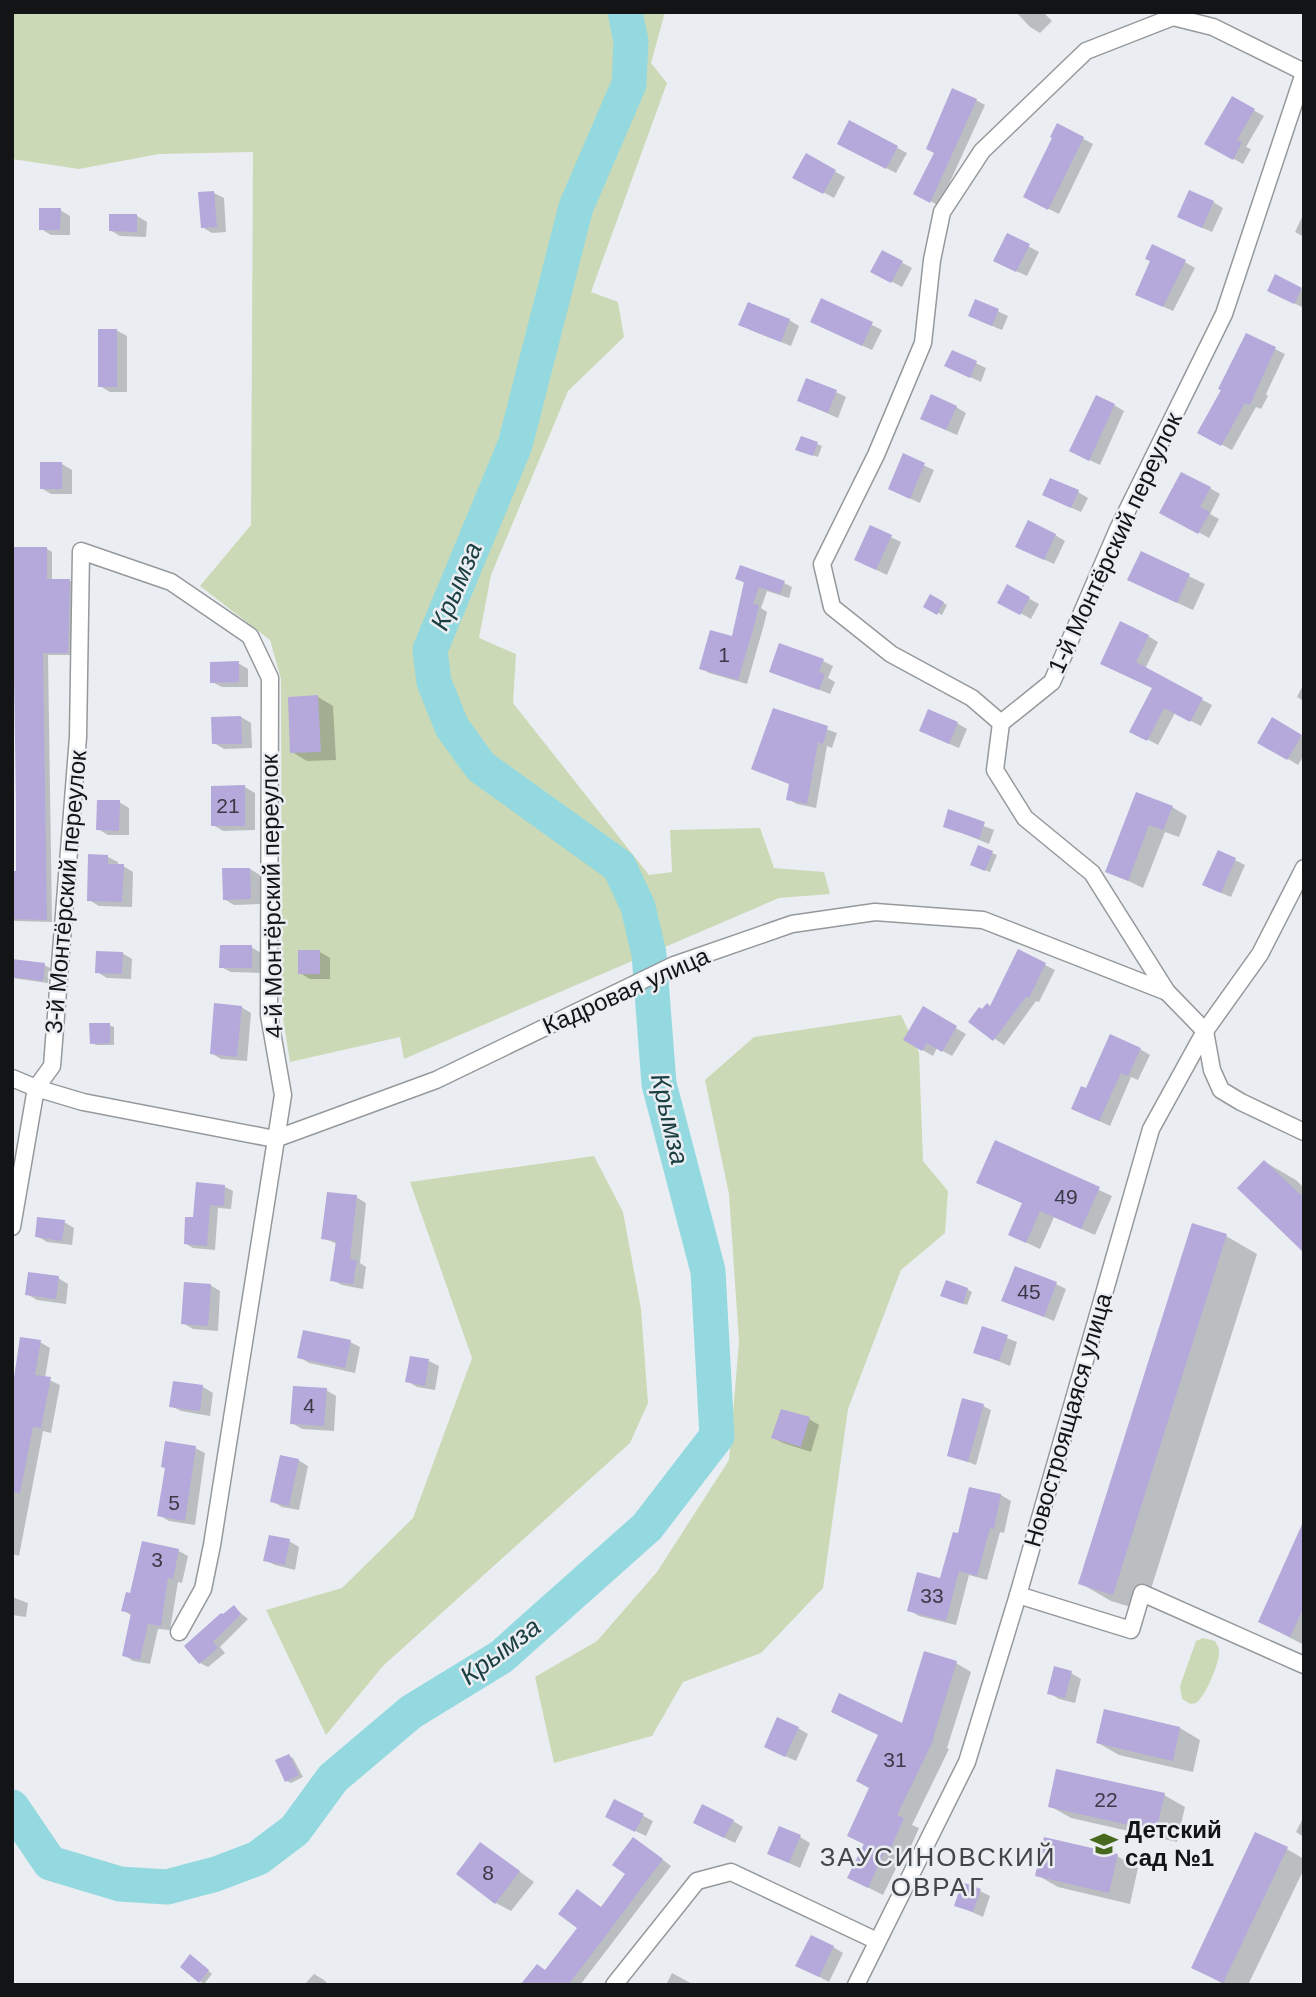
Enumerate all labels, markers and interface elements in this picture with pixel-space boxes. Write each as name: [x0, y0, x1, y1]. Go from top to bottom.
street label: 1-й Монтёрский переулок: [1042, 408, 1187, 677]
water label: Крымза: [424, 537, 488, 635]
house number: 1: [718, 643, 730, 666]
street label: 3-й Монтёрский переулок: [40, 749, 91, 1035]
street label: 4-й Монтёрский переулок: [256, 753, 287, 1038]
house number: 21: [216, 794, 240, 817]
street label: Кадровая улица: [538, 941, 714, 1039]
water label: Крымза: [645, 1070, 695, 1168]
house number: 49: [1054, 1185, 1078, 1208]
house number: 45: [1017, 1280, 1041, 1303]
street label: Новостроящаяся улица: [1018, 1289, 1117, 1550]
house number: 4: [303, 1394, 315, 1417]
house number: 5: [168, 1491, 180, 1514]
house number: 3: [151, 1548, 163, 1571]
house number: 33: [920, 1584, 944, 1607]
water label: Крымза: [454, 1611, 546, 1691]
house number: 31: [883, 1748, 907, 1771]
house number: 22: [1094, 1788, 1118, 1811]
place label: Детский сад №1: [1125, 1816, 1222, 1871]
school or university icon: Детский сад №1: [1089, 1829, 1119, 1859]
district label: ЗАУСИНОВСКИЙ ОВРАГ: [820, 1842, 1056, 1902]
house number: 8: [482, 1861, 494, 1884]

